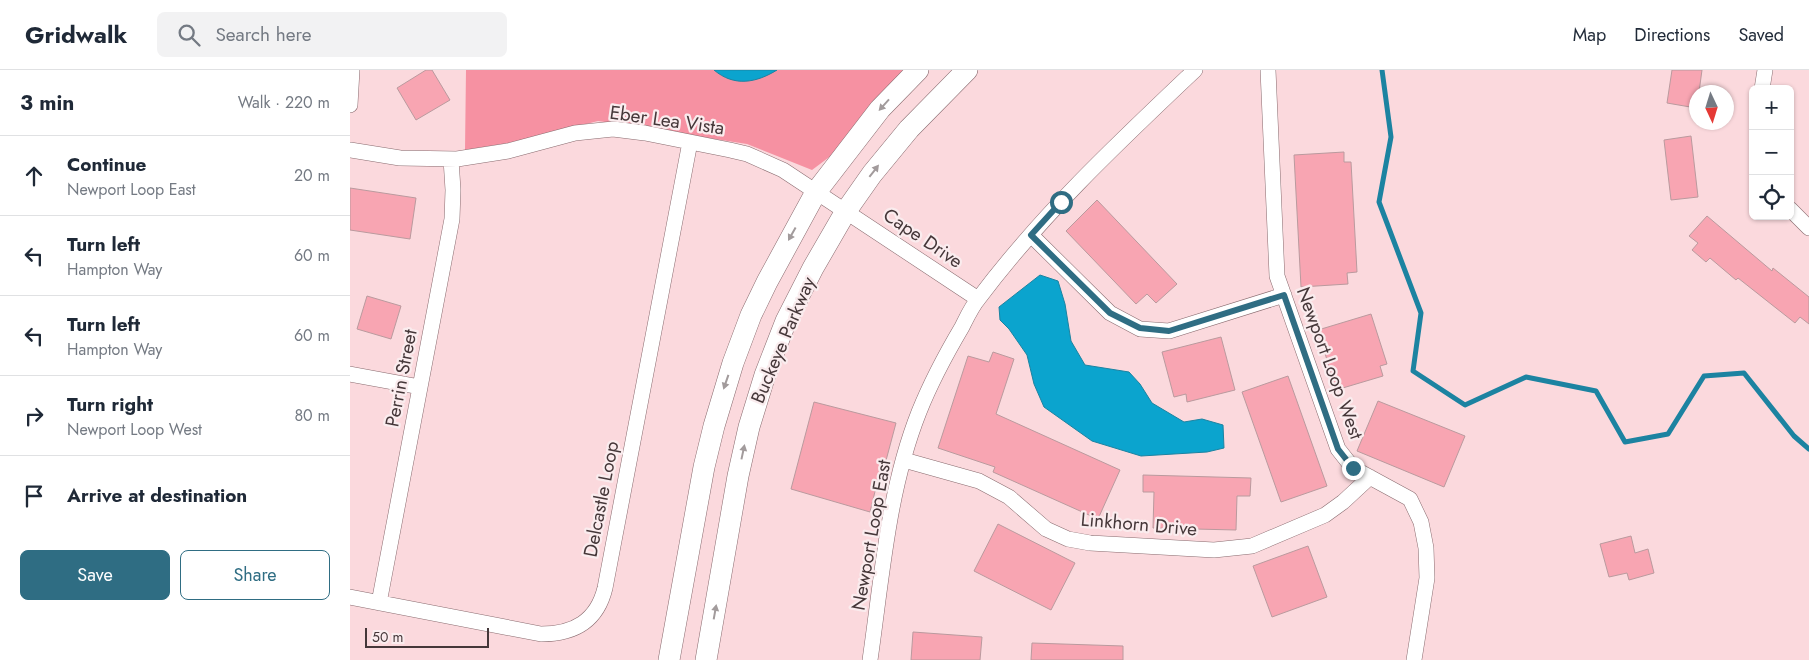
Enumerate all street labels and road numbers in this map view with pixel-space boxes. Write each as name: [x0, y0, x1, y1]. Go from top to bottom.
street label: Eber Lea Vista: [608, 99, 726, 141]
street label: Cape Drive: [878, 201, 968, 275]
street label: Buckeye Parkway: [744, 272, 822, 408]
street label: Newport Loop West: [1290, 283, 1370, 443]
street label: Perrin Street: [378, 327, 424, 429]
street label: Delcastle Loop: [577, 439, 625, 559]
street label: Newport Loop East: [844, 457, 898, 613]
street label: Linkhorn Drive: [1080, 505, 1198, 543]

